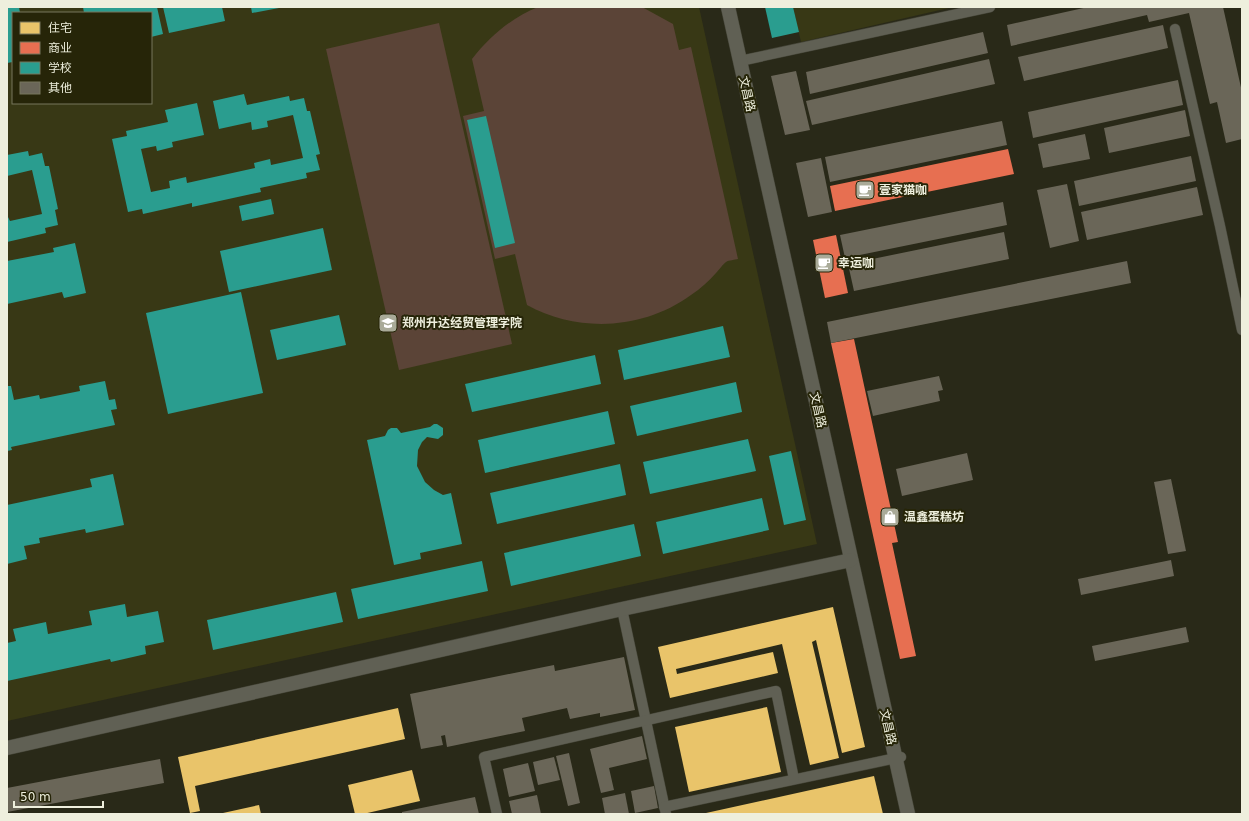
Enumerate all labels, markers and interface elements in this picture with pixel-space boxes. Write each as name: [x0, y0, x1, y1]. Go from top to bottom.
legend: [12, 12, 152, 104]
text: 住宅: [48, 21, 72, 35]
text: 商业: [48, 41, 72, 55]
text: 学校: [48, 61, 72, 75]
street label: 文昌路: [736, 75, 758, 113]
text: 其他: [48, 81, 72, 95]
cafe icon: 壹家猫咖: [854, 179, 876, 201]
place label: 壹家猫咖: [879, 183, 927, 197]
cafe icon: 幸运咖: [813, 252, 835, 274]
place label: 幸运咖: [838, 256, 874, 270]
school or university icon: 郑州升达经贸管理学院: [377, 312, 399, 334]
place label: 郑州升达经贸管理学院: [402, 316, 522, 330]
street label: 文昌路: [807, 391, 829, 429]
shop icon: 温鑫蛋糕坊: [879, 506, 901, 528]
place label: 温鑫蛋糕坊: [904, 510, 964, 524]
street label: 文昌路: [877, 708, 899, 746]
scale bar: [14, 783, 103, 809]
text: 50 m: [20, 790, 51, 804]

